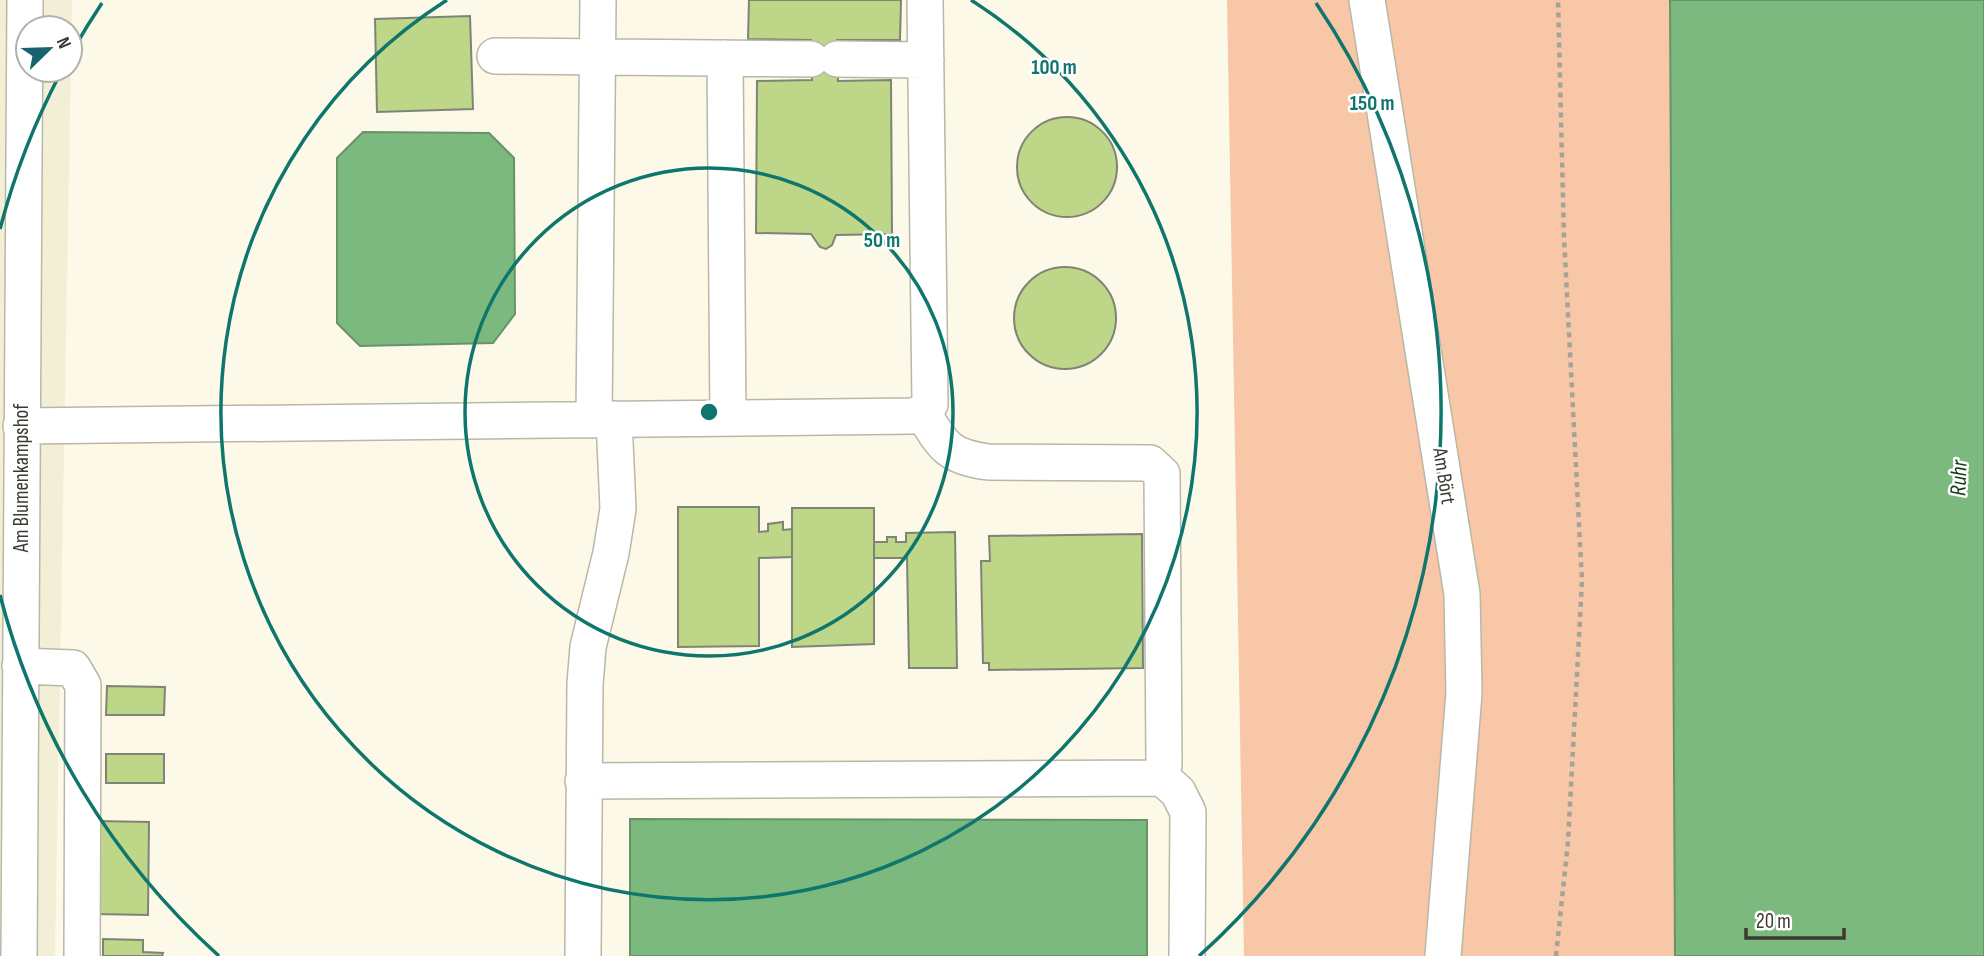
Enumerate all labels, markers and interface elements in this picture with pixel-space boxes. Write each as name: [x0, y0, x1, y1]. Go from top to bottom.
north arrow: [14, 14, 84, 84]
text: N: [51, 34, 76, 52]
text: 100 m: [1031, 55, 1077, 80]
text: 150 m: [1350, 91, 1394, 116]
text: 50 m: [864, 228, 900, 253]
centre of rings: [697, 400, 721, 424]
street label: Am Blumenkampshof: [9, 403, 34, 553]
street label: Am Bört: [1427, 445, 1461, 506]
water label: Ruhr: [1944, 458, 1974, 496]
scale bar: [1746, 897, 1844, 941]
text: 20 m: [1756, 909, 1791, 934]

